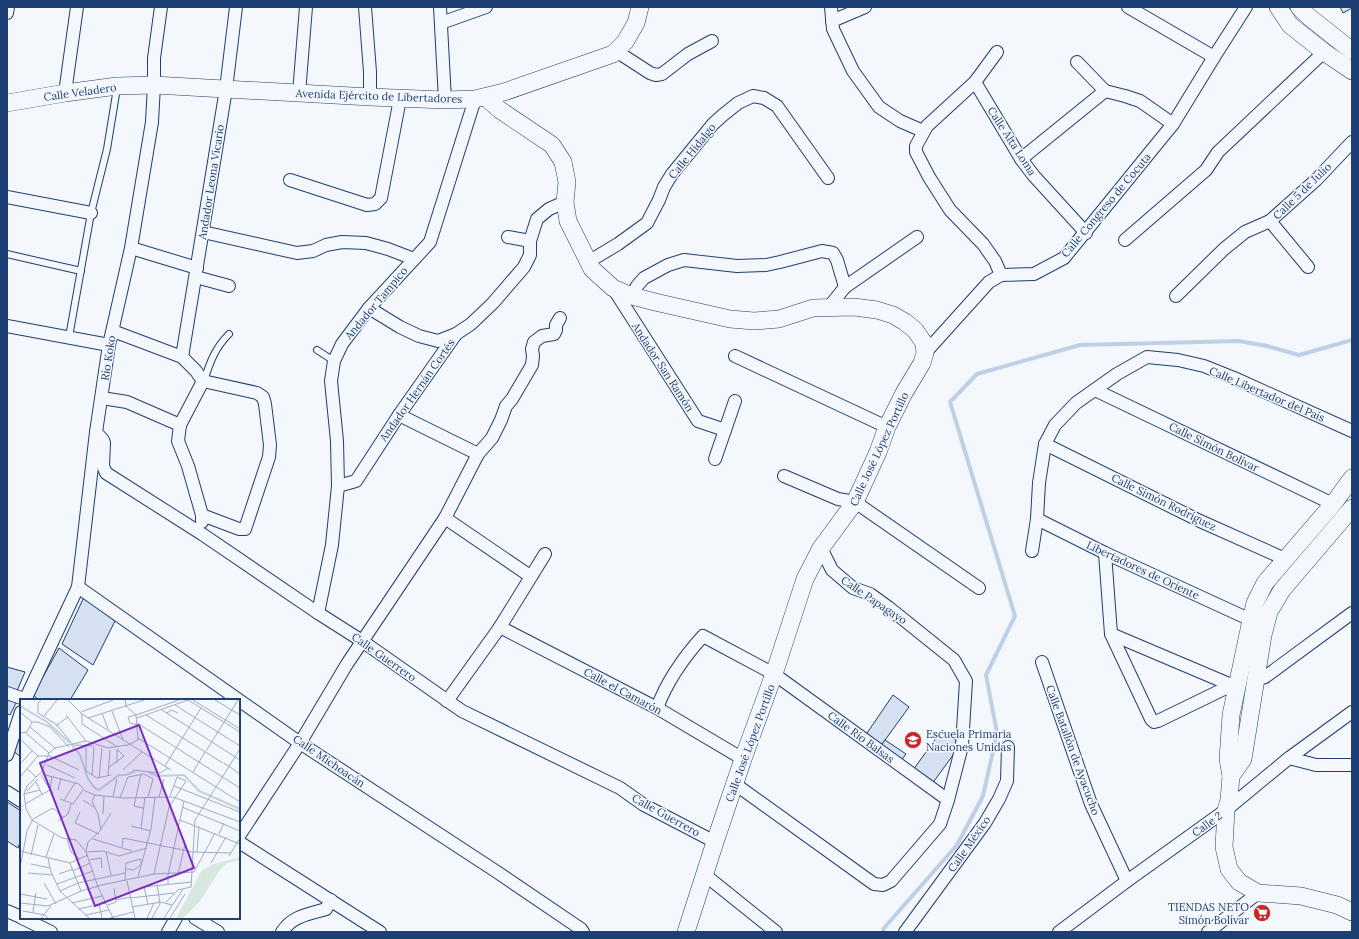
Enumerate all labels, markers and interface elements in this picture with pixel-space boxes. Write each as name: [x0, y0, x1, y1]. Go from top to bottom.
street label: Calle Veladero: [43, 80, 117, 104]
street label: Avenida Ejército de Libertadores: [294, 86, 463, 106]
street label: Calle Alta Loma: [985, 104, 1040, 178]
street label: Calle Hidalgo: [665, 120, 719, 182]
street label: Andador Leona Vicario: [195, 123, 227, 242]
street label: Calle Congreso de Cocuta: [1058, 150, 1154, 260]
street label: Calle 5 de Julio: [1270, 160, 1334, 222]
street label: Andador Tampico: [341, 264, 411, 343]
street label: Andador San Ramón: [628, 319, 697, 414]
street label: Río Koko: [98, 334, 118, 382]
street label: Andador Hernán Cortés: [376, 336, 458, 445]
street label: Calle Libertador del País: [1207, 363, 1327, 425]
street label: Calle José López Portillo: [846, 390, 912, 508]
street label: Calle Simón Bolívar: [1167, 419, 1262, 475]
street label: Calle Simón Rodríguez: [1109, 470, 1219, 534]
street label: Libertadores de Oriente: [1084, 538, 1202, 602]
street label: Calle Papagayo: [838, 573, 910, 627]
street label: Calle Guerrero: [349, 630, 419, 684]
street label: Calle el Camarón: [581, 664, 665, 718]
street label: Calle José López Portillo: [722, 682, 778, 804]
street label: Calle Batallón de Ayacucho: [1043, 683, 1103, 817]
inset map: [20, 699, 240, 919]
street label: Calle Río Balsas: [825, 708, 897, 766]
place label: Escuela Primaria Naciones Unidas: [926, 727, 1012, 754]
school or university icon: Escuela Primaria Naciones Unidas: [903, 730, 923, 750]
street label: Calle Michoacán: [290, 732, 368, 791]
street label: Calle Guerrero: [630, 791, 702, 839]
street label: Calle 2: [1189, 808, 1225, 840]
street label: Calle México: [945, 813, 993, 875]
place label: TIENDAS NETO Simón Bolívar: [1168, 900, 1249, 927]
supermarket icon: TIENDAS NETO Simón Bolívar: [1252, 903, 1272, 923]

